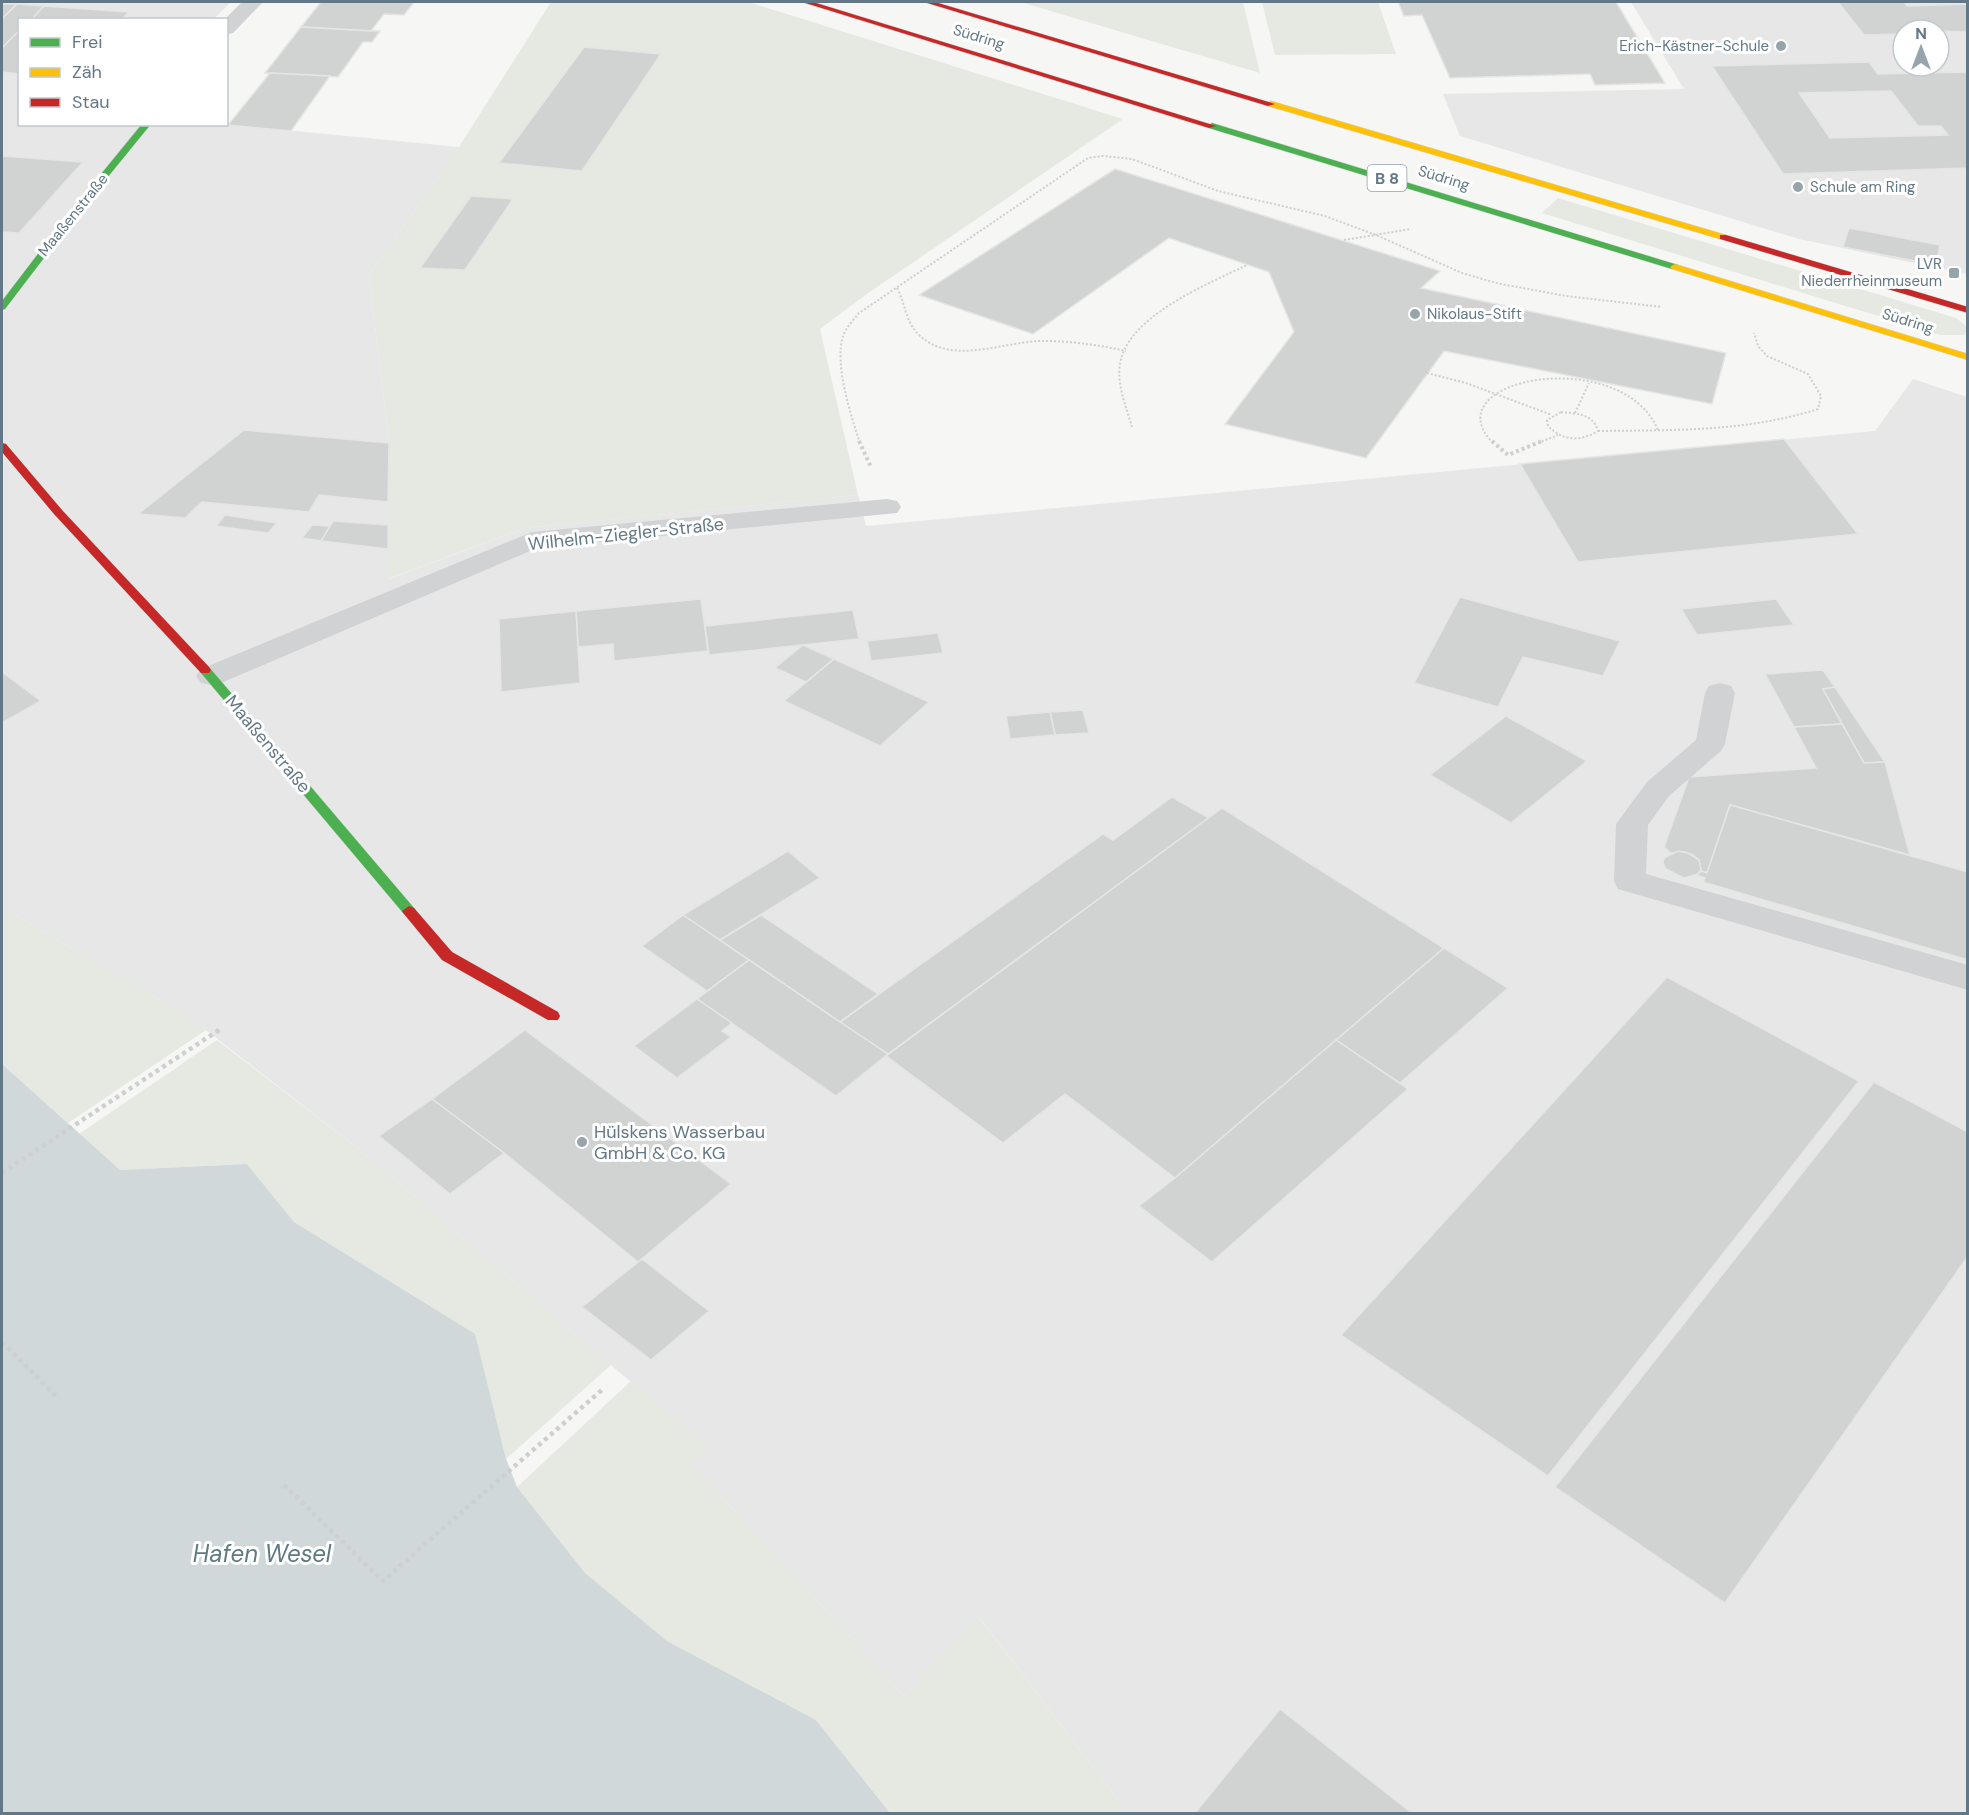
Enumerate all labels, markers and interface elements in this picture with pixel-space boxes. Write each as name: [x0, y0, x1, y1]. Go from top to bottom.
legend: [18, 18, 228, 126]
north arrow: [1891, 18, 1951, 78]
street label: Südring: [951, 20, 1007, 54]
text: N: [1915, 23, 1927, 44]
text: Frei: [72, 30, 103, 54]
place label: Erich-Kästner-Schule: [1619, 36, 1769, 56]
marker: Erich-Kästner-Schule: [1774, 39, 1788, 53]
text: Zäh: [72, 60, 102, 84]
text: Stau: [72, 90, 110, 114]
street label: Südring: [1416, 161, 1472, 195]
road number: B 8: [1368, 165, 1406, 191]
street label: Maaßenstraße: [34, 170, 112, 260]
place label: Schule am Ring: [1810, 177, 1915, 197]
marker: Schule am Ring: [1791, 180, 1805, 194]
place label: LVR Niederrheinmuseum: [1801, 254, 1942, 291]
marker: LVR Niederrheinmuseum: [1947, 266, 1961, 280]
place label: Nikolaus-Stift: [1427, 304, 1522, 324]
street label: Südring: [1880, 304, 1936, 338]
marker: Nikolaus-Stift: [1408, 307, 1422, 321]
street label: Wilhelm-Ziegler-Straße: [527, 512, 725, 556]
street label: Maaßenstraße: [220, 690, 316, 798]
place label: Hülskens Wasserbau GmbH & Co. KG: [594, 1120, 765, 1165]
marker: Hülskens Wasserbau GmbH & Co. KG: [575, 1135, 589, 1149]
water label: Hafen Wesel: [193, 1538, 332, 1569]

